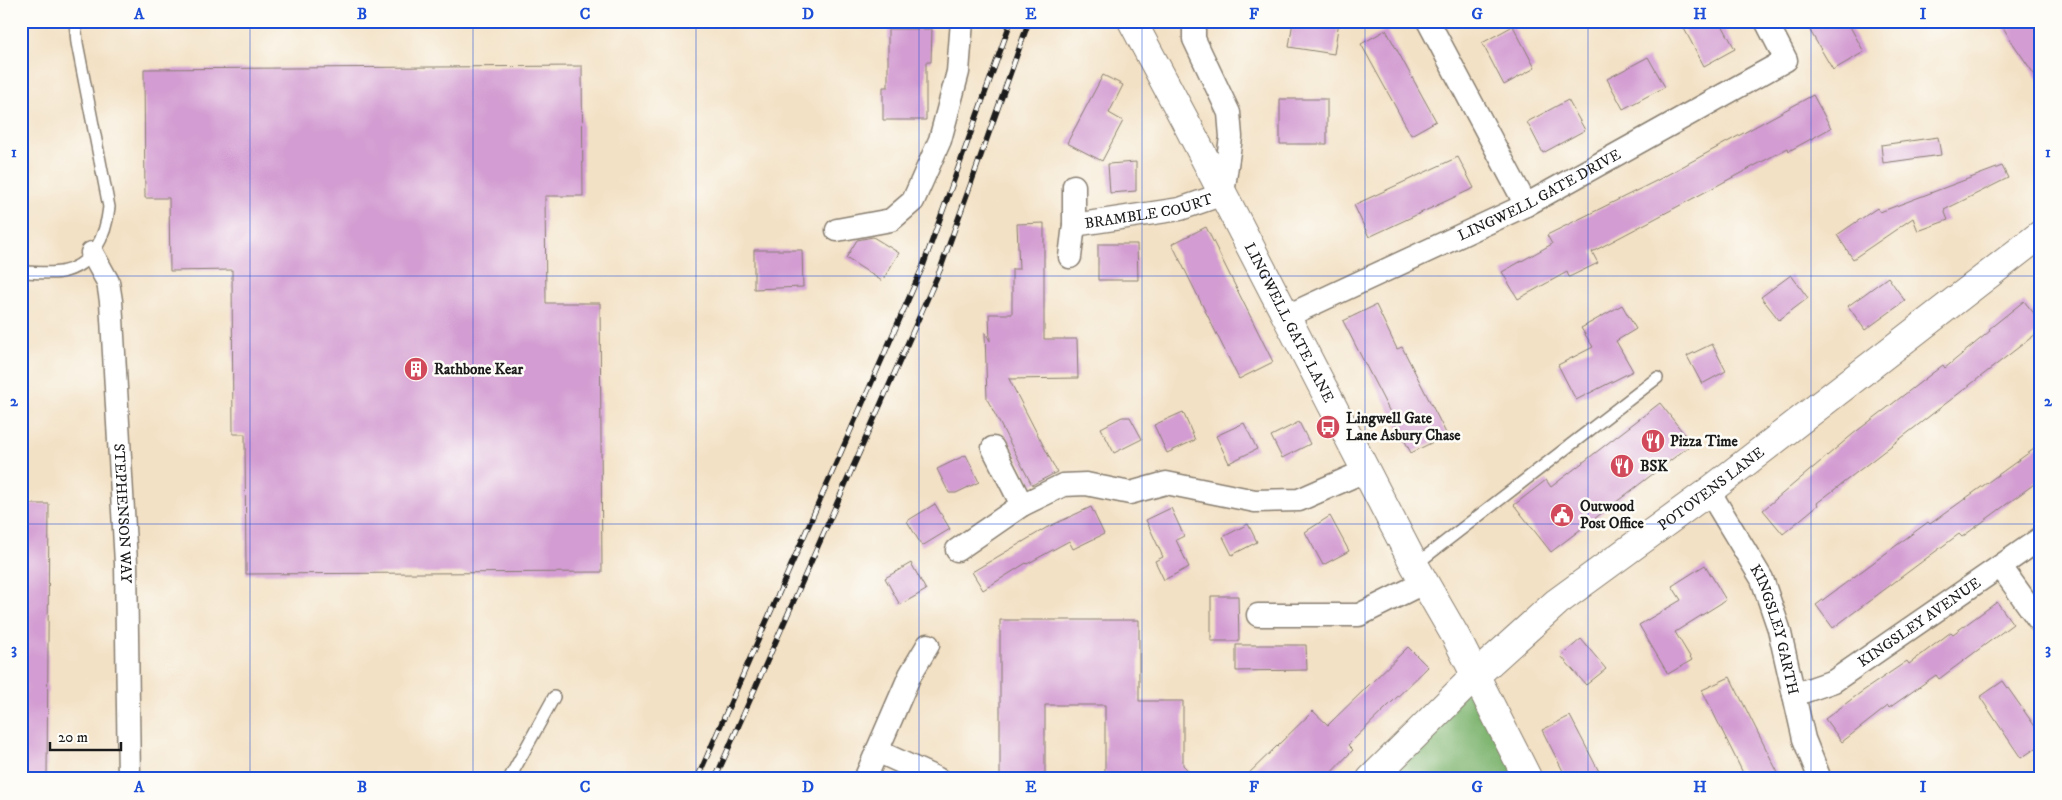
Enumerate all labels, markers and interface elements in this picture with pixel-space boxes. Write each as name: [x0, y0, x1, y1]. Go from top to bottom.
text: A: [133, 4, 145, 24]
text: B: [357, 4, 367, 24]
text: C: [580, 4, 590, 24]
text: D: [802, 4, 814, 24]
text: E: [1025, 4, 1037, 24]
text: F: [1249, 4, 1259, 24]
text: G: [1471, 4, 1483, 24]
text: H: [1693, 4, 1707, 24]
text: I: [1920, 4, 1927, 24]
text: 1: [11, 142, 17, 162]
text: 1: [2045, 142, 2051, 162]
street label: LINGWELL GATE DRIVE: [1455, 145, 1624, 245]
street label: BRAMBLE COURT: [1083, 189, 1216, 233]
street label: LINGWELL GATE LANE: [1240, 240, 1338, 406]
building icon: Rathbone Kear: [403, 356, 429, 382]
place label: Rathbone Kear: [434, 360, 524, 379]
text: 2: [10, 391, 19, 411]
text: 2: [2044, 391, 2053, 411]
place label: Lingwell Gate Lane Asbury Chase: [1346, 409, 1461, 445]
bus stop icon: Lingwell Gate Lane Asbury Chase: [1315, 414, 1341, 440]
restaurant icon: Pizza Time: [1640, 428, 1666, 454]
place label: Pizza Time: [1670, 432, 1739, 451]
street label: STEPHENSON WAY: [109, 443, 135, 584]
street label: POTOVENS LANE: [1654, 443, 1768, 535]
restaurant icon: BSK: [1609, 453, 1635, 479]
place label: BSK: [1640, 457, 1668, 476]
place label: Outwood Post Office: [1580, 497, 1645, 533]
public building icon: Outwood Post Office: [1549, 502, 1575, 528]
street label: KINGSLEY GARTH: [1745, 561, 1803, 697]
street label: KINGSLEY AVENUE: [1854, 573, 1985, 672]
text: 3: [11, 639, 17, 659]
text: 3: [2045, 639, 2051, 659]
scale bar: [50, 720, 121, 752]
text: 20 m: [58, 728, 88, 747]
text: A: [133, 777, 145, 797]
text: B: [357, 777, 367, 797]
text: C: [580, 777, 590, 797]
text: D: [802, 777, 814, 797]
text: E: [1025, 777, 1037, 797]
text: F: [1249, 777, 1259, 797]
text: G: [1471, 777, 1483, 797]
text: H: [1693, 777, 1707, 797]
text: I: [1920, 777, 1927, 797]

